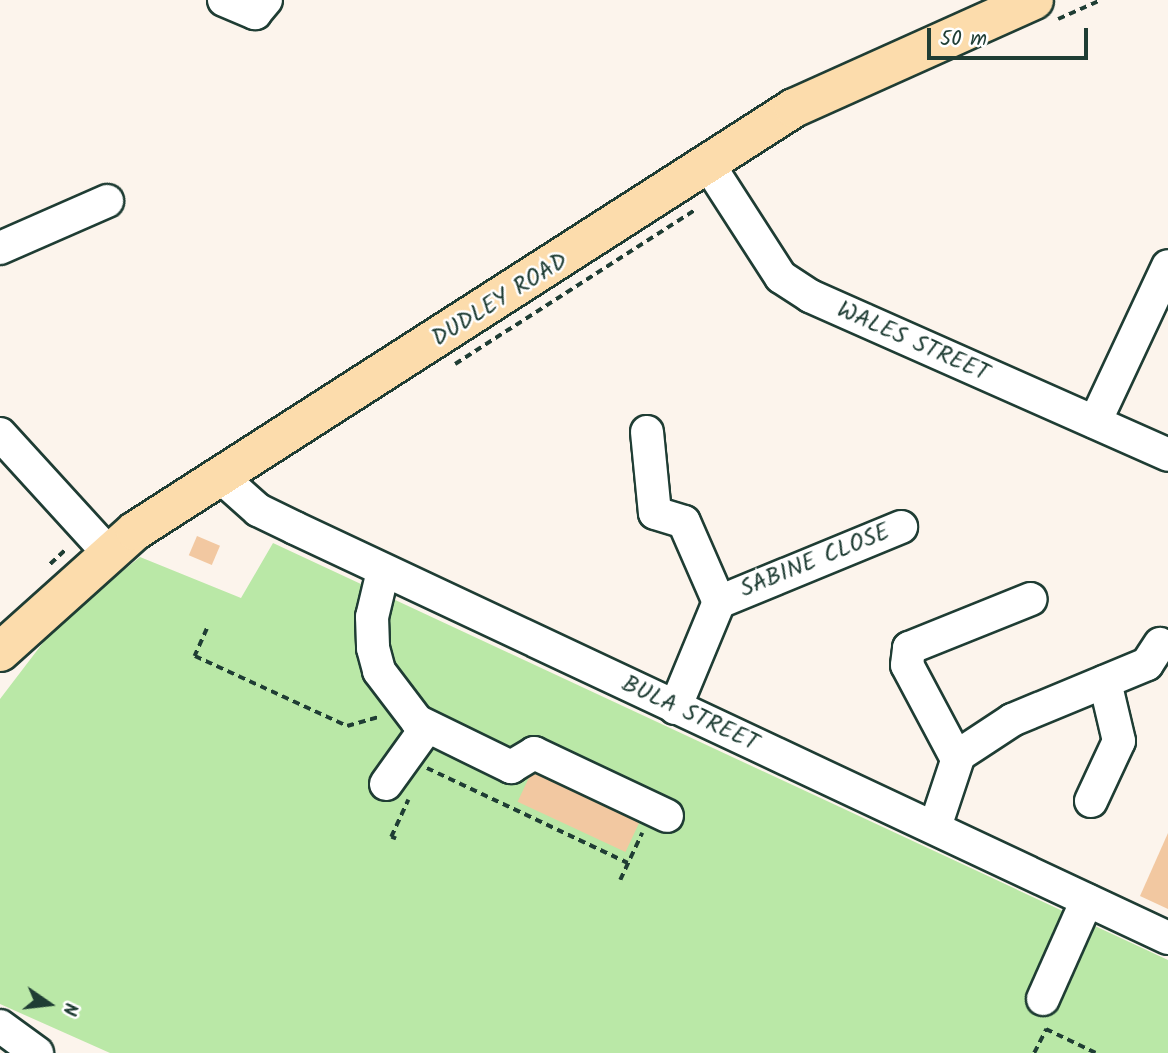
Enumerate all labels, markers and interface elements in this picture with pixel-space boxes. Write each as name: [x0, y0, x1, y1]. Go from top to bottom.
scale bar: [930, 14, 1091, 58]
text: 50 m: [940, 23, 987, 56]
street label: DUDLEY ROAD: [427, 247, 573, 353]
street label: WALES STREET: [833, 296, 993, 388]
street label: SABINE CLOSE: [736, 518, 894, 604]
street label: BULA STREET: [617, 670, 763, 758]
north arrow: [14, 969, 84, 1039]
text: N: [53, 1000, 85, 1019]

